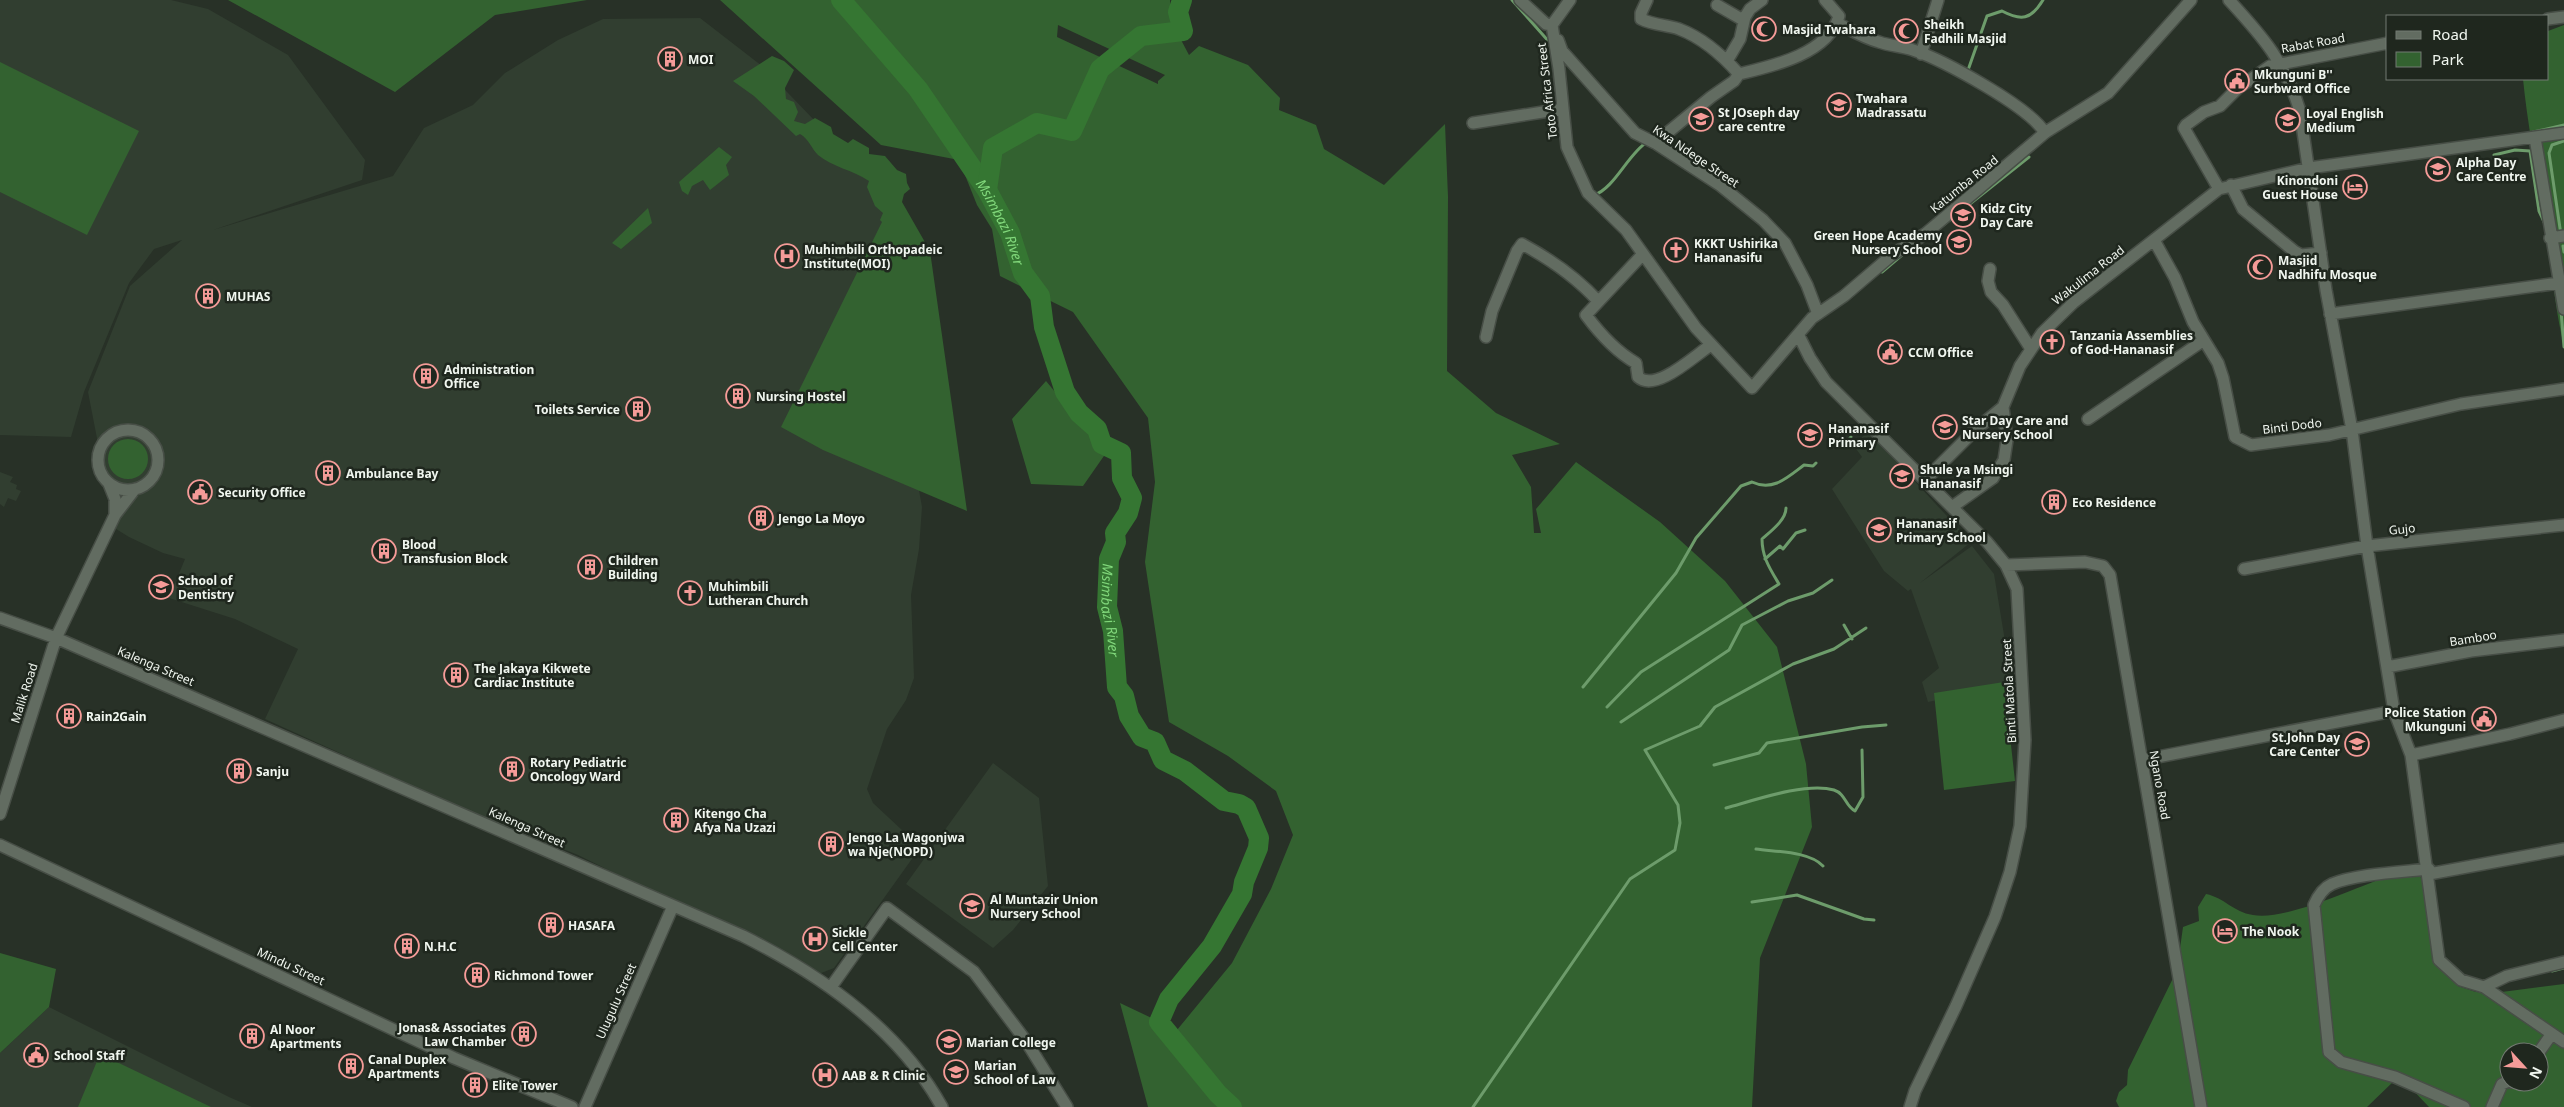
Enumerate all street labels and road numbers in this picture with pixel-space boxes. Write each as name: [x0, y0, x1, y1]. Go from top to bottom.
street label: Rabat Road: [2280, 29, 2346, 57]
street label: Toto Africa Street: [1533, 41, 1561, 140]
street label: Kwa Ndege Street: [1649, 121, 1743, 192]
street label: Katumba Road: [1926, 151, 2002, 217]
street label: Wakulima Road: [2048, 241, 2128, 309]
street label: Binti Dodo: [2261, 414, 2323, 438]
street label: Gujo: [2388, 519, 2416, 539]
street label: Bamboo: [2448, 626, 2498, 650]
street label: Binti Matola Street: [1998, 638, 2020, 744]
street label: Kalenga Street: [115, 642, 198, 690]
street label: Malik Road: [6, 661, 42, 725]
street label: Ngano Road: [2146, 749, 2174, 821]
street label: Kalenga Street: [486, 803, 569, 852]
street label: Mindu Street: [254, 943, 328, 989]
street label: Ulugulu Street: [592, 960, 641, 1042]

